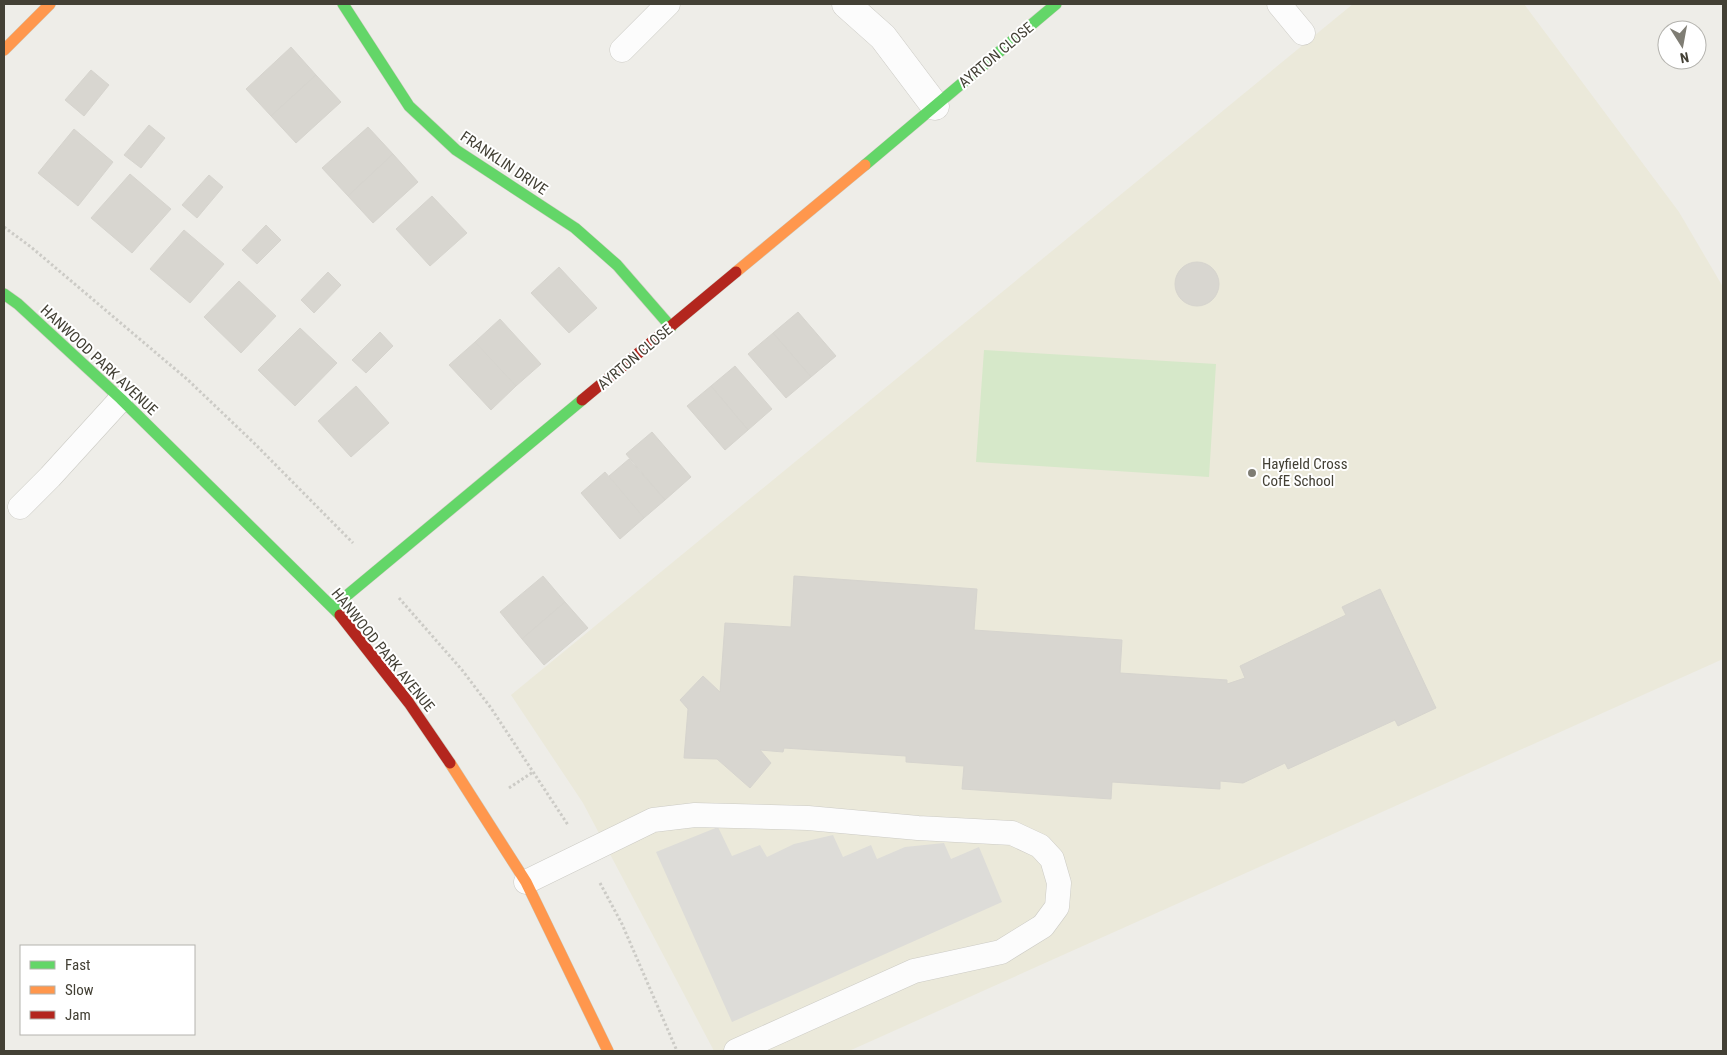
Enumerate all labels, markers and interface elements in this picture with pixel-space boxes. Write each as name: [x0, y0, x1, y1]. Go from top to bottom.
street label: AYRTON CLOSE: [955, 19, 1037, 91]
north arrow: [1657, 20, 1707, 70]
text: N: [1679, 49, 1690, 66]
street label: FRANKLIN DRIVE: [457, 127, 551, 199]
street label: HANWOOD PARK AVENUE: [37, 301, 161, 419]
street label: AYRTON CLOSE: [594, 321, 676, 393]
place label: Hayfield Cross CofE School: [1262, 455, 1348, 490]
marker: Hayfield Cross CofE School: [1246, 467, 1258, 479]
street label: HANWOOD PARK AVENUE: [328, 585, 438, 715]
legend: [20, 945, 195, 1035]
text: Fast: [65, 956, 90, 974]
text: Slow: [65, 981, 94, 999]
text: Jam: [65, 1006, 91, 1024]

